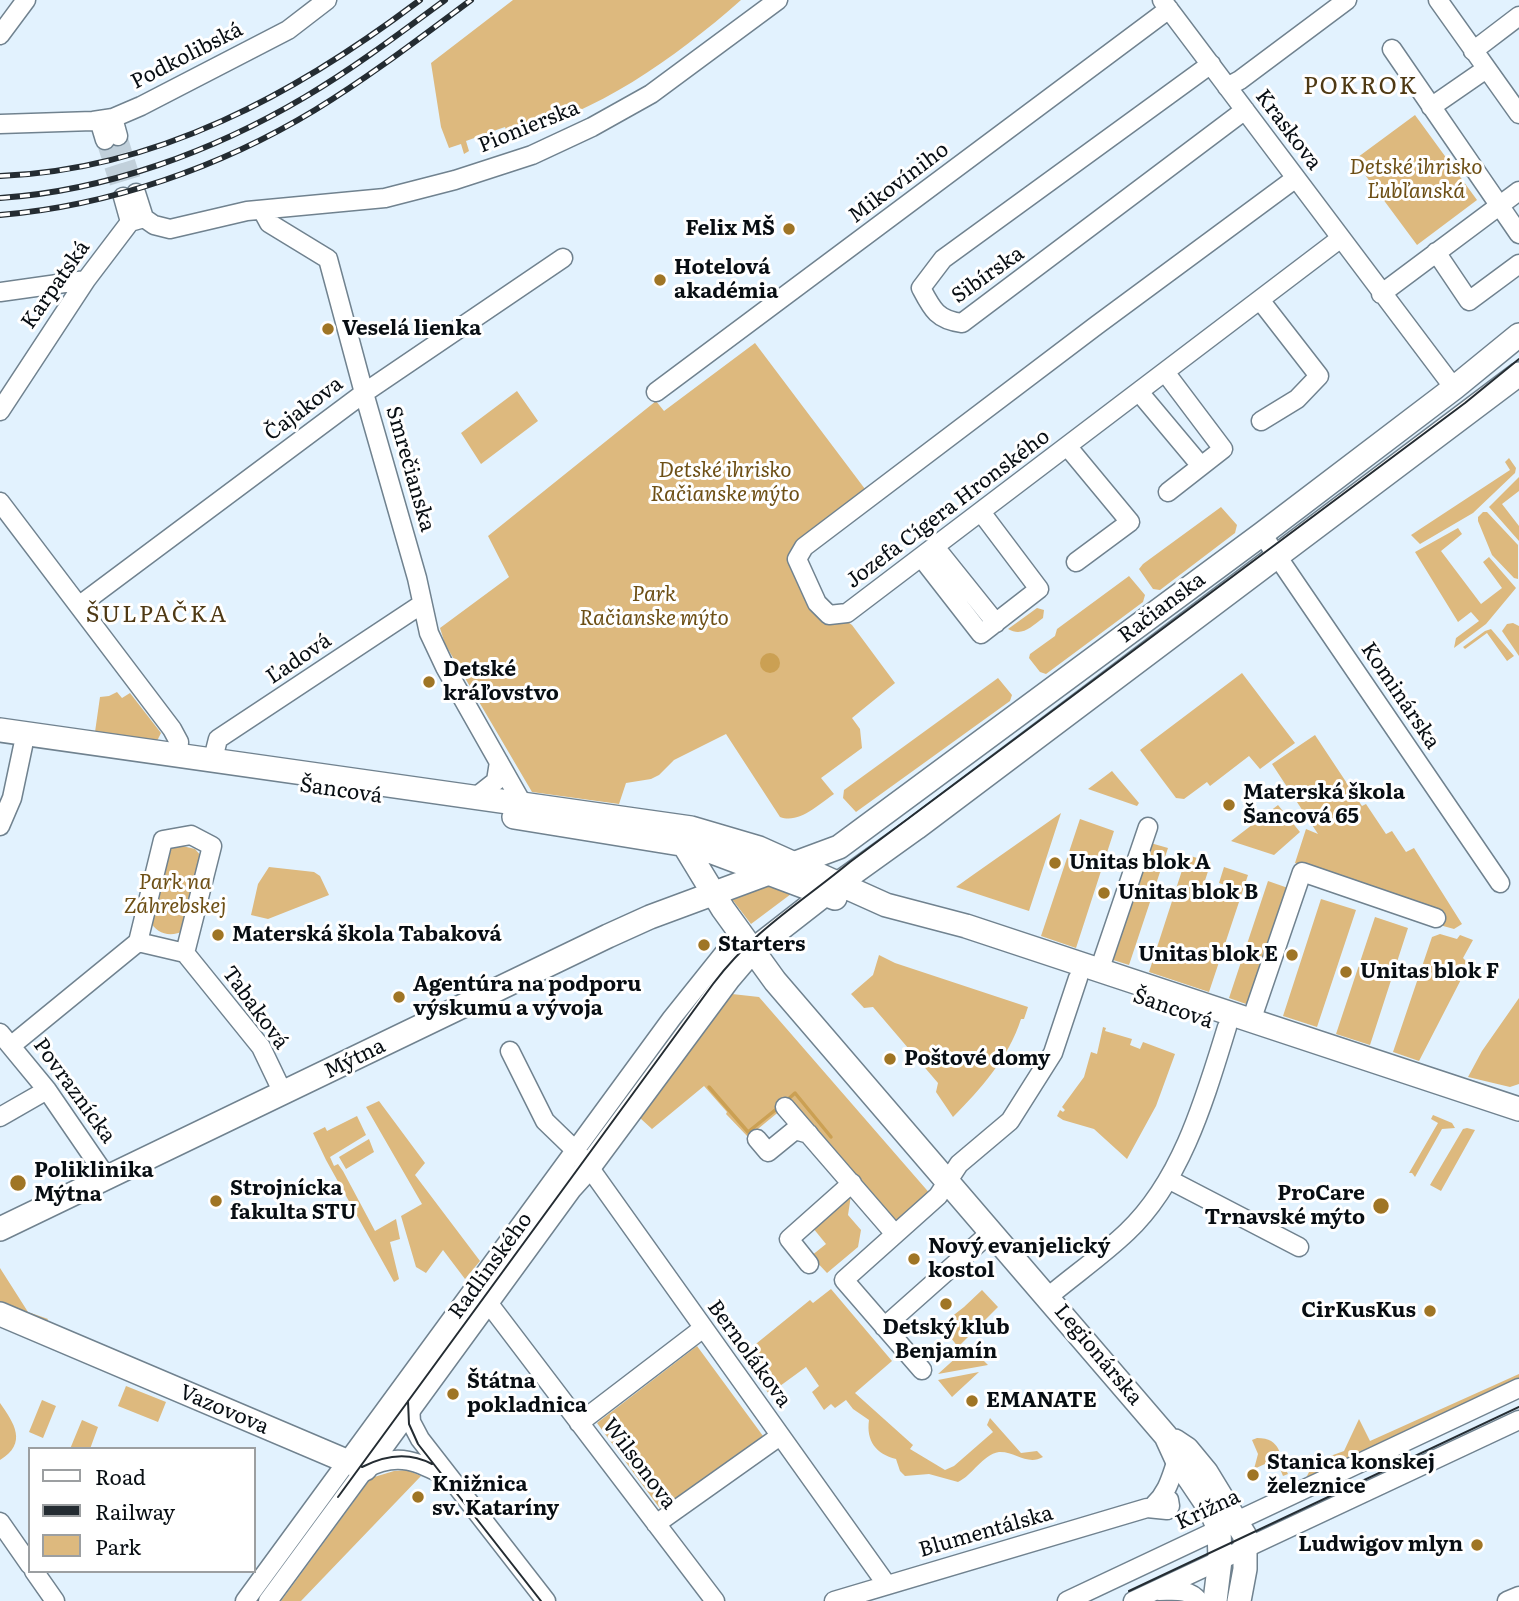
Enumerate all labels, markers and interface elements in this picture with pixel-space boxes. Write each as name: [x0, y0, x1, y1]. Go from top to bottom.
street label: Podkolibská: [127, 17, 247, 95]
district label: POKROK: [1304, 73, 1418, 101]
street label: Kraskova: [1250, 85, 1326, 175]
street label: Pionierska: [475, 95, 583, 159]
street label: Mikovíniho: [844, 137, 954, 229]
park label: Detské ihrisko Ľubľanská: [1349, 155, 1483, 205]
place label: Felix MŠ: [685, 216, 775, 242]
marker: Felix MŠ: [781, 221, 797, 237]
street label: Karpatská: [16, 236, 96, 334]
street label: Sibírska: [947, 241, 1029, 309]
place label: Hotelová akadémia: [674, 255, 778, 305]
marker: Hotelová akadémia: [652, 272, 668, 288]
place label: Veselá lienka: [342, 316, 481, 342]
marker: Veselá lienka: [320, 321, 336, 337]
street label: Čajakova: [260, 372, 348, 446]
street label: Smrečianska: [380, 403, 440, 535]
street label: Jozefa Cígera Hronského: [841, 424, 1055, 594]
park label: Detské ihrisko Račianske mýto: [650, 458, 800, 508]
street label: Račianska: [1114, 567, 1210, 649]
park label: Park Račianske mýto: [579, 582, 729, 632]
district label: ŠULPAČKA: [87, 601, 227, 629]
street label: Ľadová: [262, 628, 336, 690]
street label: Kominárska: [1355, 638, 1445, 754]
place label: Detské kráľovstvo: [443, 657, 559, 707]
marker: Detské kráľovstvo: [421, 674, 437, 690]
street label: Šancová: [298, 773, 384, 809]
place label: Materská škola Šancová 65: [1243, 780, 1405, 830]
marker: Materská škola Šancová 65: [1221, 797, 1237, 813]
place label: Unitas blok A: [1069, 850, 1211, 876]
marker: Unitas blok A: [1047, 855, 1063, 871]
park label: Park na Záhrebskej: [123, 870, 227, 920]
place label: Unitas blok B: [1118, 880, 1258, 906]
marker: Unitas blok B: [1096, 885, 1112, 901]
place label: Materská škola Tabaková: [232, 922, 502, 948]
marker: Materská škola Tabaková: [210, 927, 226, 943]
place label: Starters: [718, 932, 806, 958]
marker: Starters: [696, 937, 712, 953]
place label: Unitas blok E: [1138, 942, 1278, 968]
marker: Unitas blok E: [1284, 947, 1300, 963]
place label: Unitas blok F: [1360, 959, 1499, 985]
street label: Tabaková: [216, 961, 294, 1055]
marker: Unitas blok F: [1338, 964, 1354, 980]
place label: Agentúra na podporu výskumu a vývoja: [413, 972, 641, 1022]
street label: Šancová: [1130, 984, 1216, 1034]
marker: Agentúra na podporu výskumu a vývoja: [391, 989, 407, 1005]
street label: Povraznícka: [27, 1033, 121, 1149]
street label: Mýtna: [320, 1033, 390, 1085]
place label: Poštové domy: [904, 1046, 1050, 1072]
marker: Poštové domy: [882, 1051, 898, 1067]
place label: Poliklinika Mýtna: [34, 1158, 154, 1208]
marker: Poliklinika Mýtna: [8, 1173, 28, 1193]
place label: Strojnícka fakulta STU: [230, 1176, 356, 1226]
place label: ProCare Trnavské mýto: [1205, 1181, 1365, 1231]
marker: Strojnícka fakulta STU: [208, 1193, 224, 1209]
marker: ProCare Trnavské mýto: [1371, 1196, 1391, 1216]
street label: Radlinského: [444, 1208, 538, 1324]
place label: Nový evanjelický kostol: [928, 1234, 1110, 1284]
marker: Nový evanjelický kostol: [906, 1251, 922, 1267]
street label: Bernolákova: [702, 1295, 796, 1413]
marker: Detský klub Benjamín: [938, 1296, 954, 1312]
place label: CirKusKus: [1301, 1298, 1416, 1324]
street label: Legionárska: [1049, 1300, 1147, 1410]
marker: CirKusKus: [1422, 1303, 1438, 1319]
place label: Detský klub Benjamín: [882, 1315, 1010, 1365]
place label: Štátna pokladnica: [467, 1369, 587, 1419]
street label: Vazovova: [175, 1380, 273, 1440]
marker: Štátna pokladnica: [445, 1386, 461, 1402]
place label: EMANATE: [986, 1388, 1097, 1414]
marker: EMANATE: [964, 1393, 980, 1409]
street label: Wilsonova: [597, 1414, 681, 1514]
legend: [28, 1447, 256, 1573]
place label: Stanica konskej železnice: [1267, 1450, 1435, 1500]
text: Road: [95, 1460, 146, 1491]
marker: Stanica konskej železnice: [1245, 1467, 1261, 1483]
place label: Knižnica sv. Kataríny: [432, 1472, 559, 1522]
street label: Krížna: [1172, 1484, 1244, 1536]
marker: Knižnica sv. Kataríny: [410, 1489, 426, 1505]
text: Railway: [95, 1495, 175, 1526]
street label: Blumentálska: [916, 1501, 1056, 1563]
text: Park: [95, 1530, 141, 1561]
place label: Ludwigov mlyn: [1298, 1532, 1463, 1558]
marker: Ludwigov mlyn: [1469, 1537, 1485, 1553]

